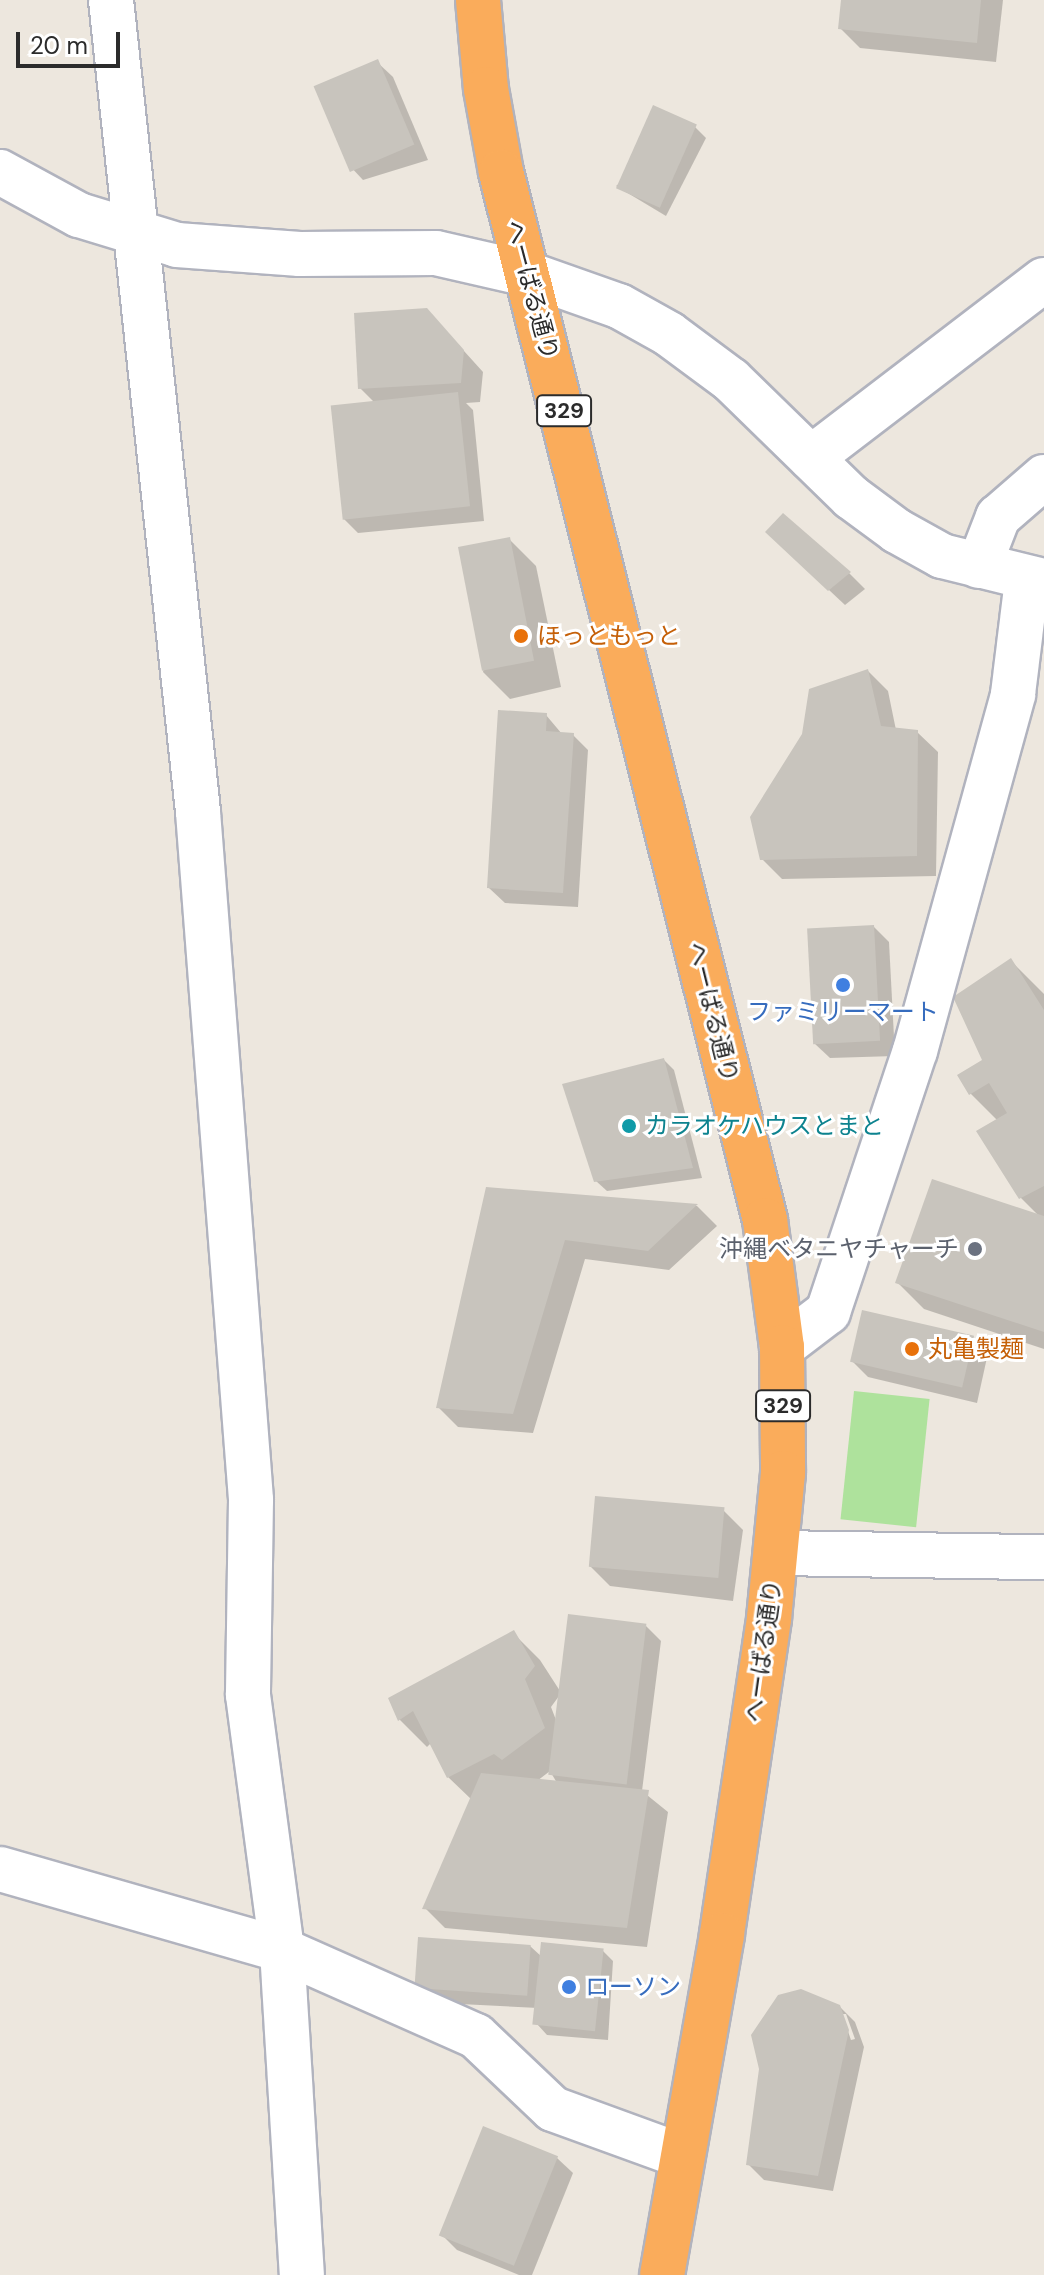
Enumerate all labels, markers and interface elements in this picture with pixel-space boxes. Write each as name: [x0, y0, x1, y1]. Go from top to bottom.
scale bar: [20, 16, 124, 66]
text: 20 m: [30, 30, 88, 61]
street label: へーばる通り: [499, 217, 565, 363]
road number: 329: [536, 393, 592, 429]
place label: ほっともっと: [537, 622, 681, 650]
marker: ほっともっと: [512, 627, 530, 645]
street label: へーばる通り: [682, 939, 744, 1085]
marker: ファミリーマート: [834, 976, 852, 994]
place label: ファミリーマート: [747, 998, 939, 1026]
place label: カラオケハウスとまと: [645, 1112, 885, 1140]
marker: カラオケハウスとまと: [620, 1117, 638, 1135]
place label: 沖縄ベタニヤチャーチ: [719, 1235, 959, 1263]
marker: 沖縄ベタニヤチャーチ: [966, 1240, 984, 1258]
place label: 丸亀製麺: [928, 1335, 1024, 1363]
marker: 丸亀製麺: [903, 1340, 921, 1358]
road number: 329: [755, 1388, 811, 1424]
street label: へーばる通り: [739, 1578, 787, 1724]
place label: ローソン: [585, 1973, 681, 2001]
marker: ローソン: [560, 1978, 578, 1996]

